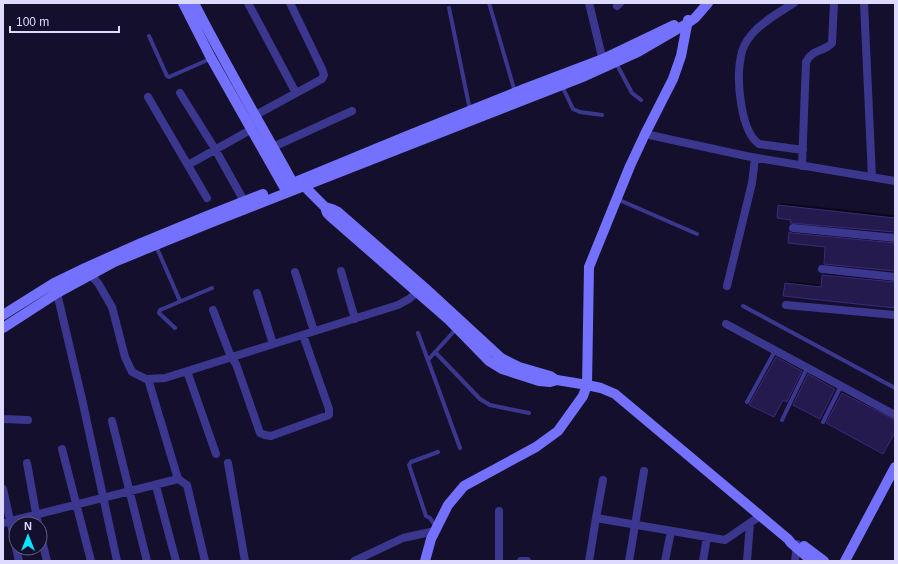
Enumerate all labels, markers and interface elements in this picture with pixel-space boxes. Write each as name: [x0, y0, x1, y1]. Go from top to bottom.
scale bar: [10, 8, 119, 34]
text: 100 m: [16, 15, 49, 29]
north arrow: [8, 516, 48, 556]
text: N: [24, 520, 32, 532]

